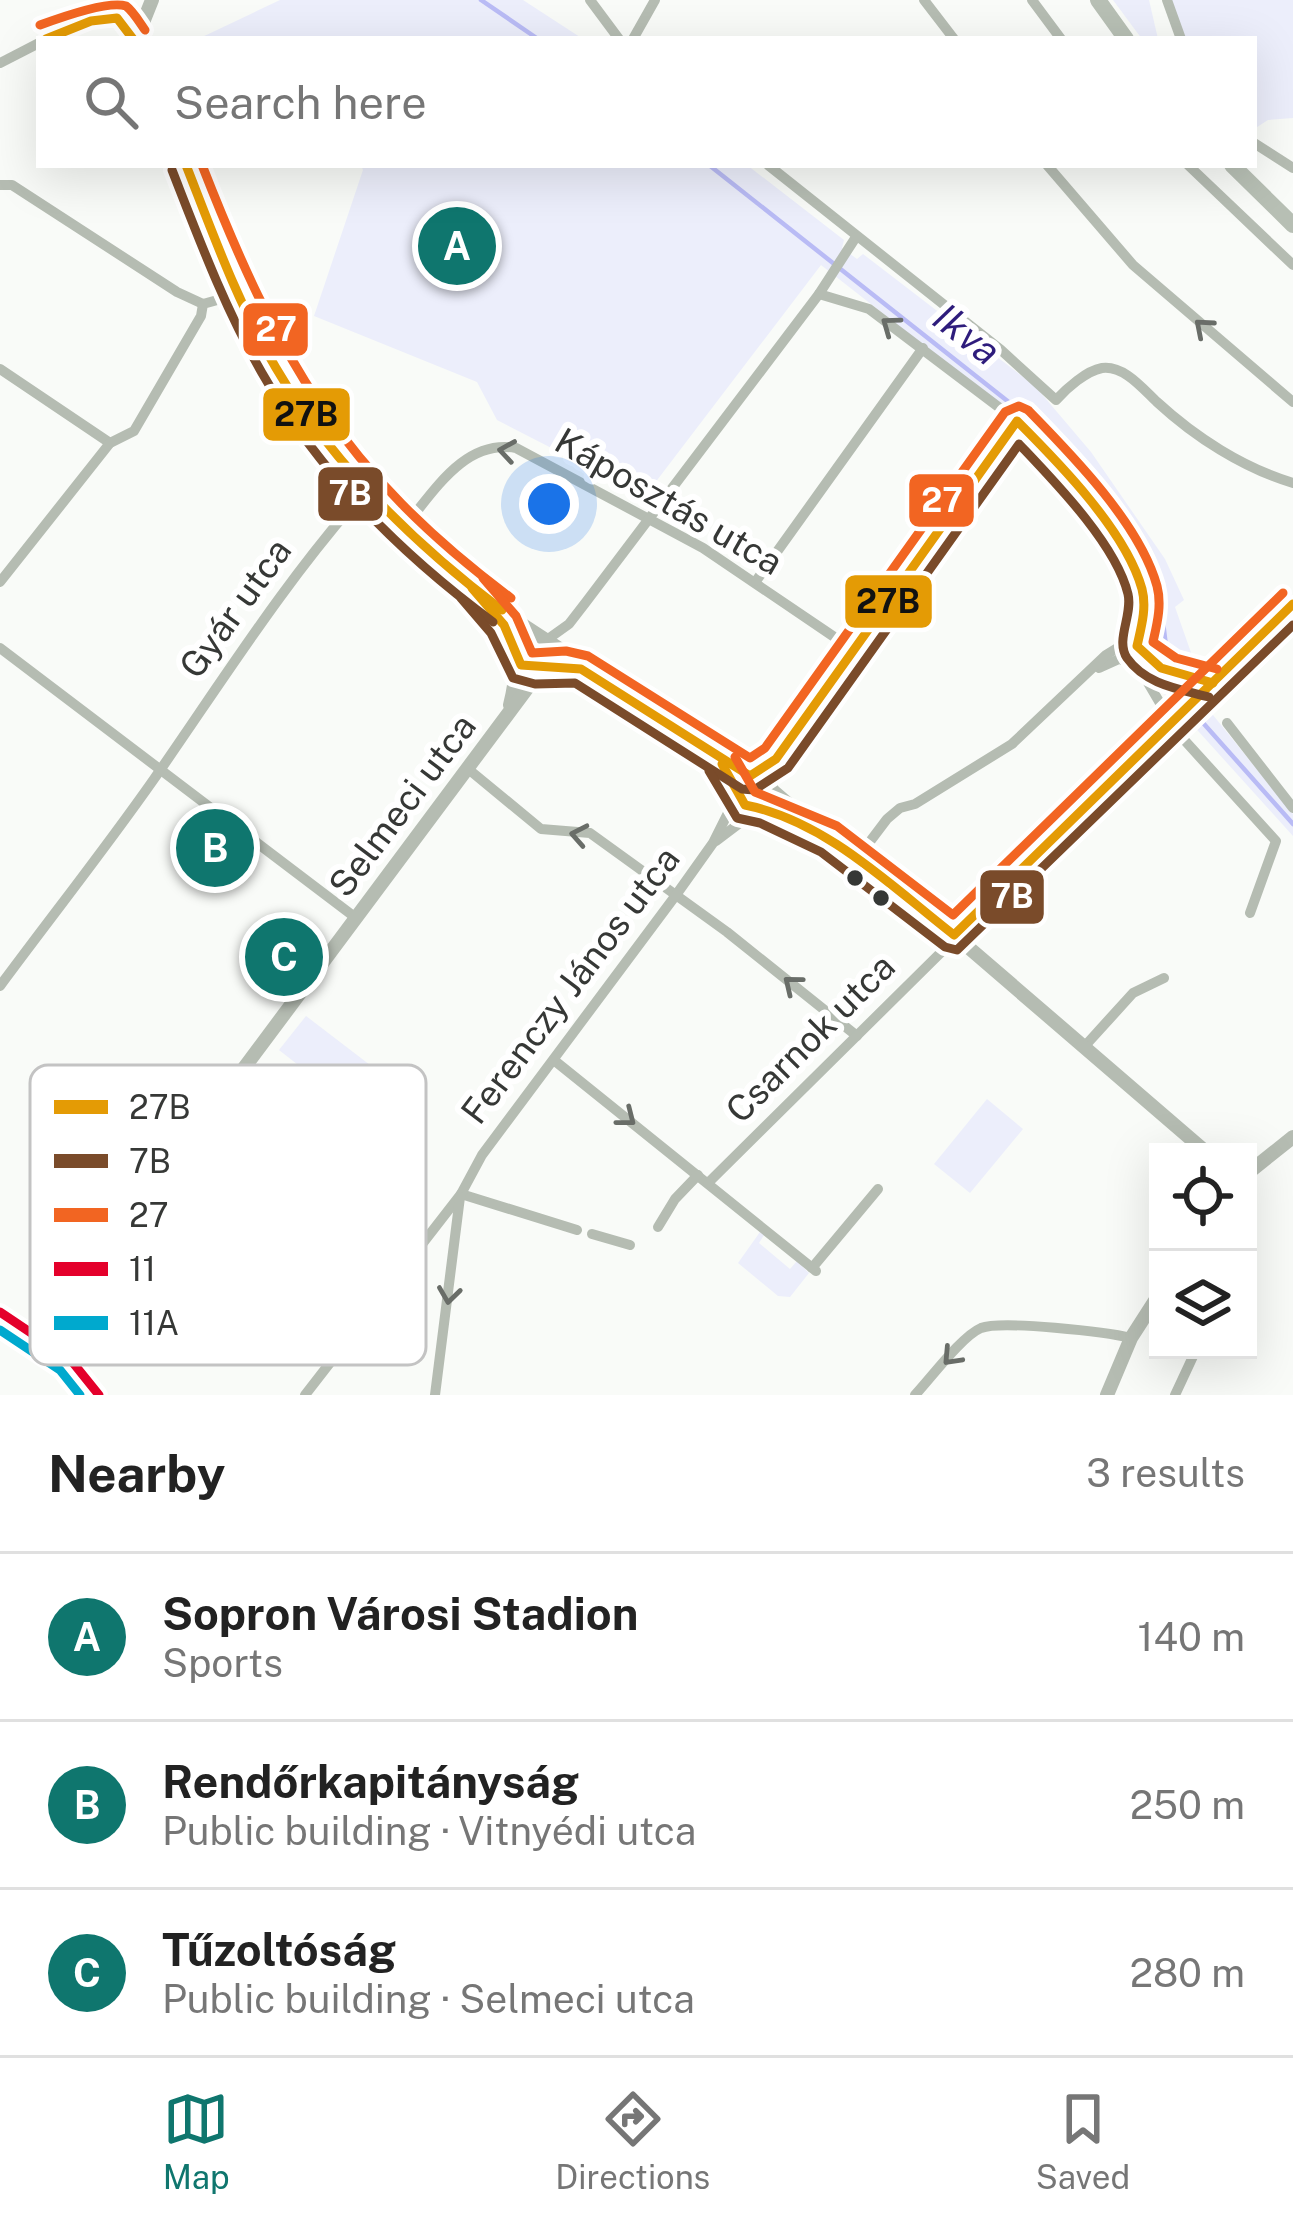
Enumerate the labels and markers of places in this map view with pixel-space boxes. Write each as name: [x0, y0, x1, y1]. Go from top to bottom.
pin: A: [418, 201, 496, 291]
pin: B: [176, 803, 254, 893]
unlabelled marker: [844, 867, 866, 889]
unlabelled marker: [870, 887, 892, 909]
pin: C: [245, 912, 323, 1002]

